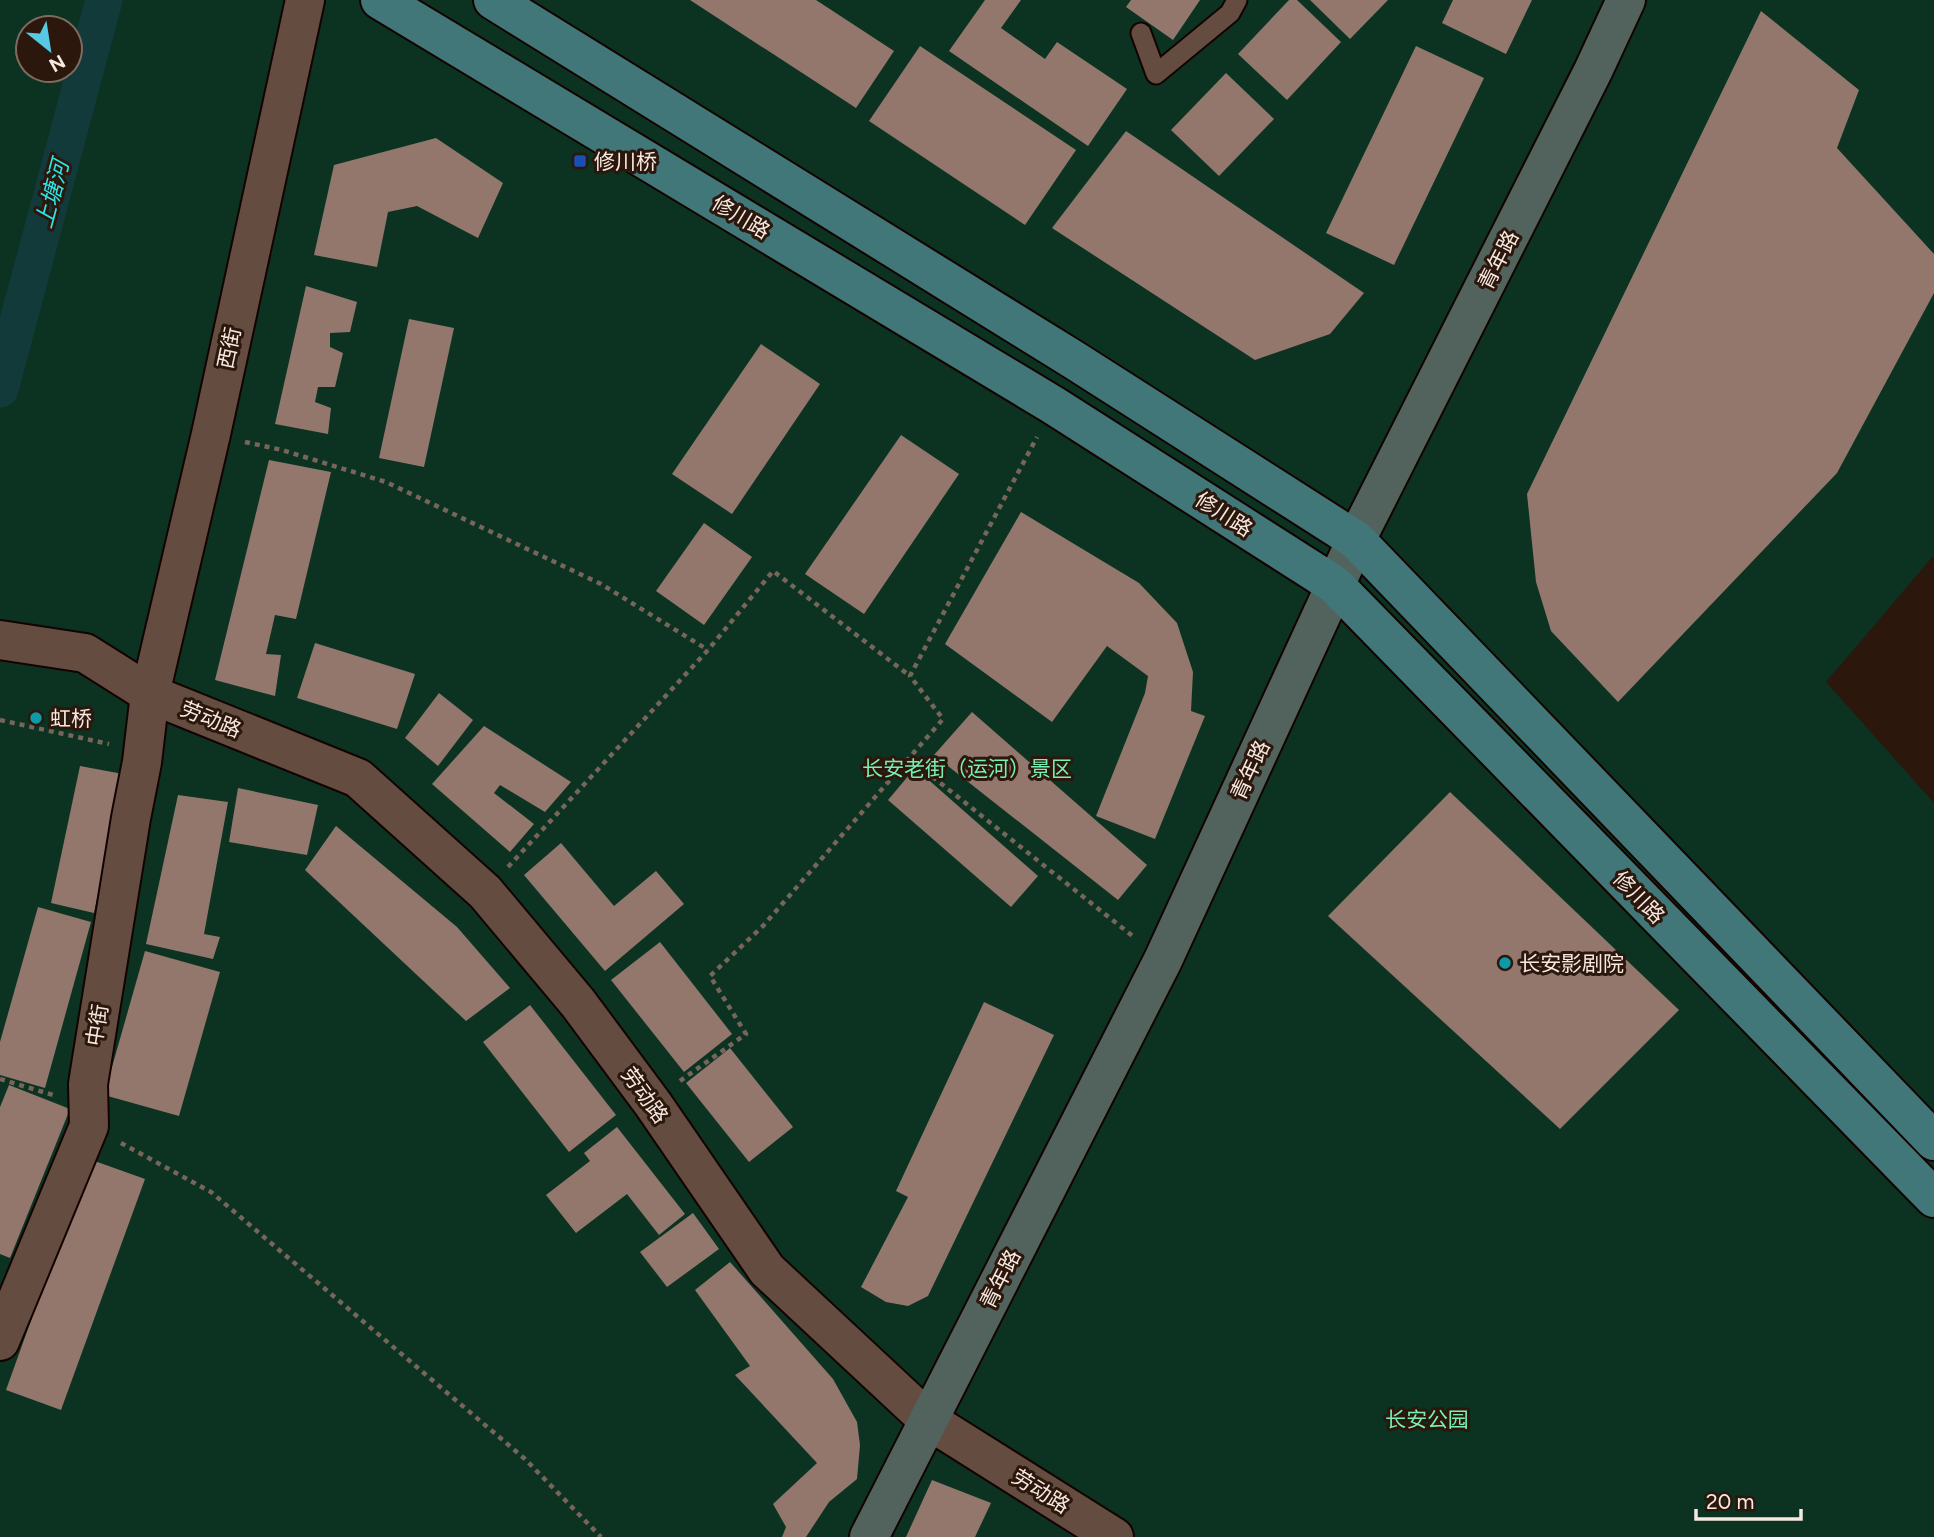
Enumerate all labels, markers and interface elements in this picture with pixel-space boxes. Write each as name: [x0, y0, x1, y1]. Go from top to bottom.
north arrow: [14, 14, 84, 84]
text: N: [45, 50, 69, 77]
place label: 修川桥: [594, 149, 657, 174]
water label: 上塘河: [30, 153, 75, 231]
marker: 修川桥: [572, 153, 588, 169]
street label: 修川路: [708, 190, 774, 244]
street label: 青年路: [1473, 226, 1523, 294]
street label: 西街: [212, 325, 246, 371]
street label: 修川路: [1191, 486, 1257, 542]
street label: 劳动路: [177, 696, 245, 742]
place label: 虹桥: [50, 706, 92, 731]
marker: 虹桥: [28, 710, 44, 726]
street label: 青年路: [1225, 736, 1275, 804]
park label: 长安老街（运河）景区: [862, 756, 1072, 781]
street label: 修川路: [1608, 866, 1670, 928]
place label: 长安影剧院: [1519, 951, 1624, 976]
marker: 长安影剧院: [1497, 955, 1513, 971]
street label: 中街: [81, 1002, 113, 1048]
street label: 劳动路: [616, 1062, 674, 1128]
street label: 青年路: [975, 1245, 1025, 1313]
park label: 长安公园: [1385, 1407, 1469, 1432]
street label: 劳动路: [1008, 1464, 1074, 1518]
scale bar: [1696, 1478, 1801, 1522]
text: 20 m: [1706, 1489, 1754, 1514]

